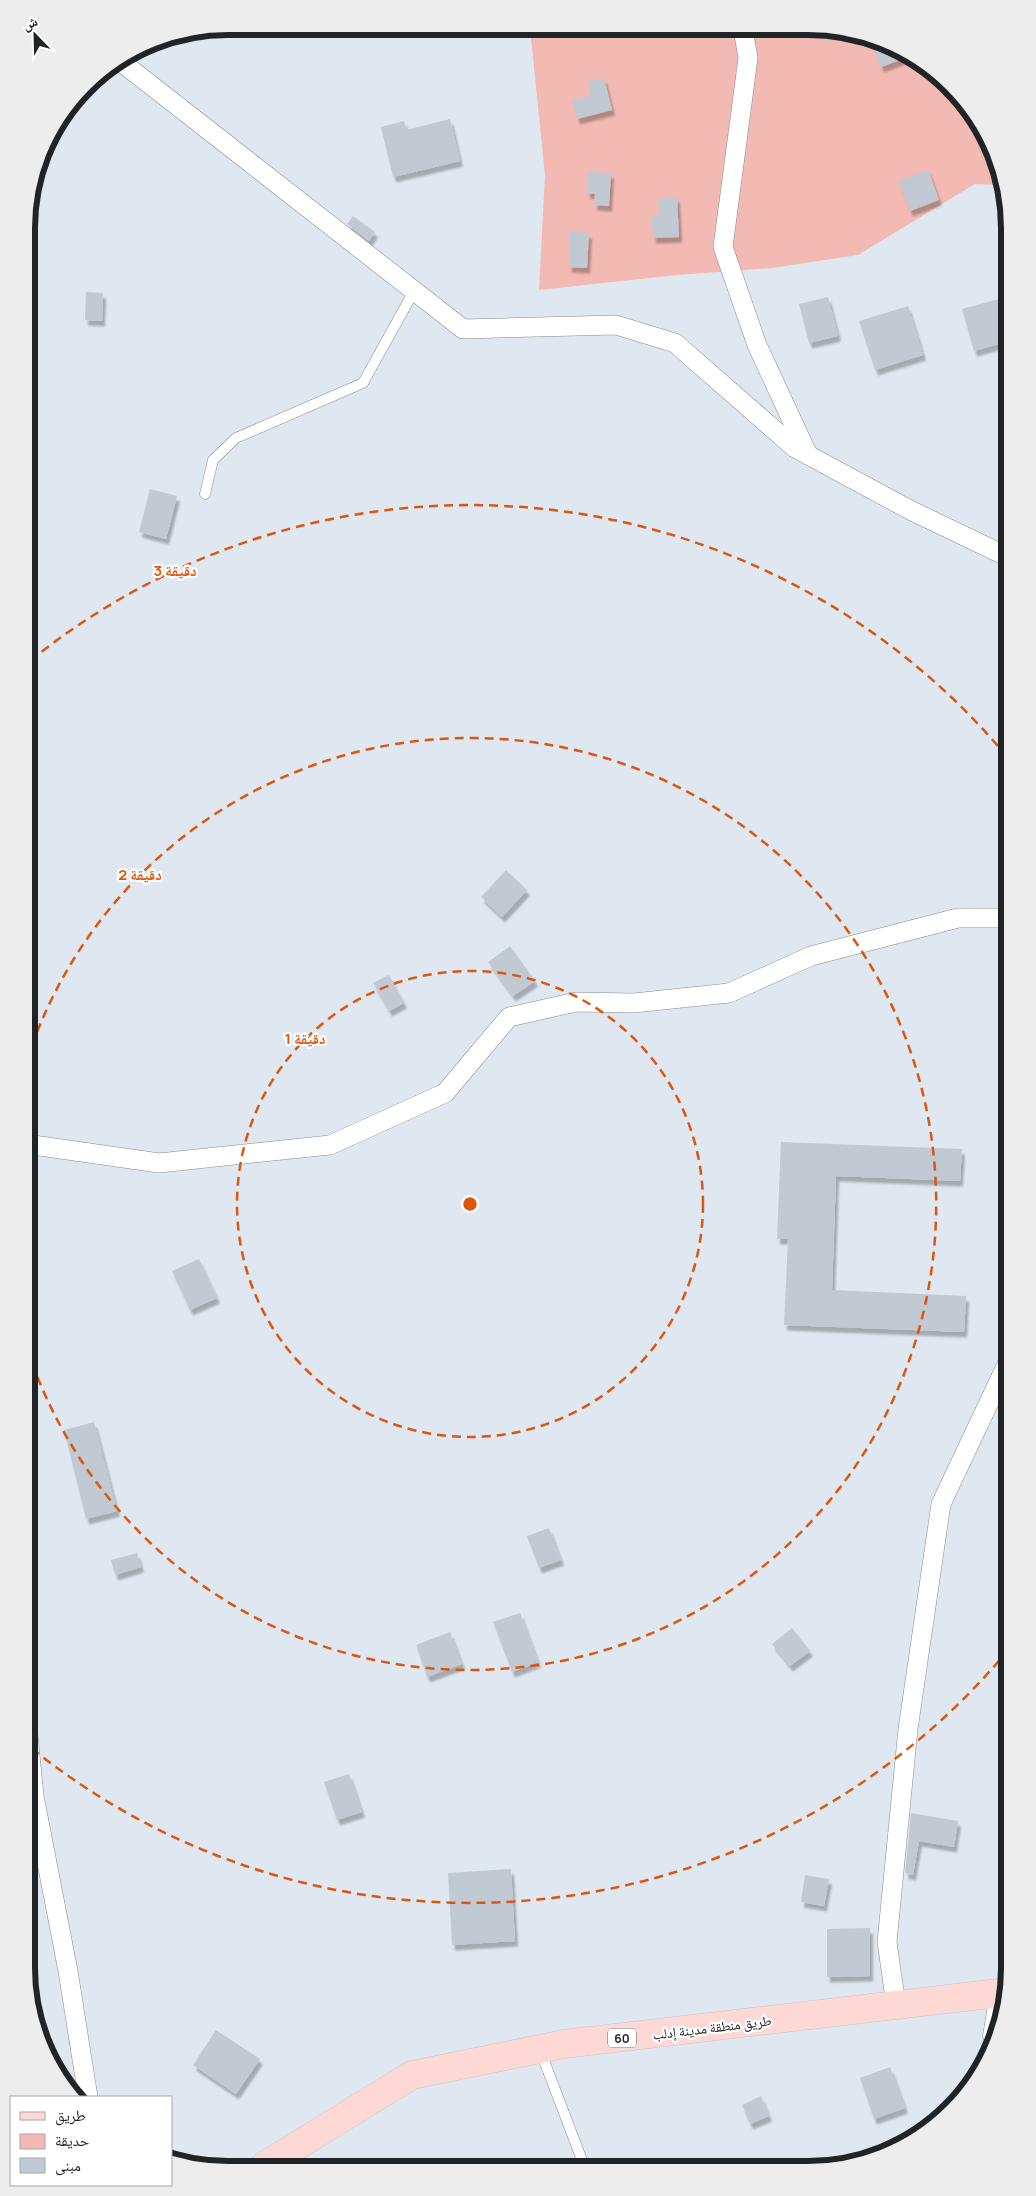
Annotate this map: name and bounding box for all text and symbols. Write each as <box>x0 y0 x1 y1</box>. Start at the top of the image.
north arrow <box>10 10 60 60</box>
text: ش <box>19 11 40 34</box>
text: 3 دقيقة <box>153 560 197 581</box>
text: 2 دقيقة <box>118 864 162 885</box>
text: 1 دقيقة <box>284 1028 326 1049</box>
centre of rings <box>461 1195 479 1213</box>
street label: طريق منطقة مدينة إدلب <box>651 2010 773 2045</box>
road number: 60 <box>608 2029 636 2048</box>
legend <box>10 2096 172 2186</box>
text: طريق <box>55 2105 86 2126</box>
text: حديقة <box>55 2130 90 2151</box>
text: مبنى <box>55 2155 81 2176</box>

